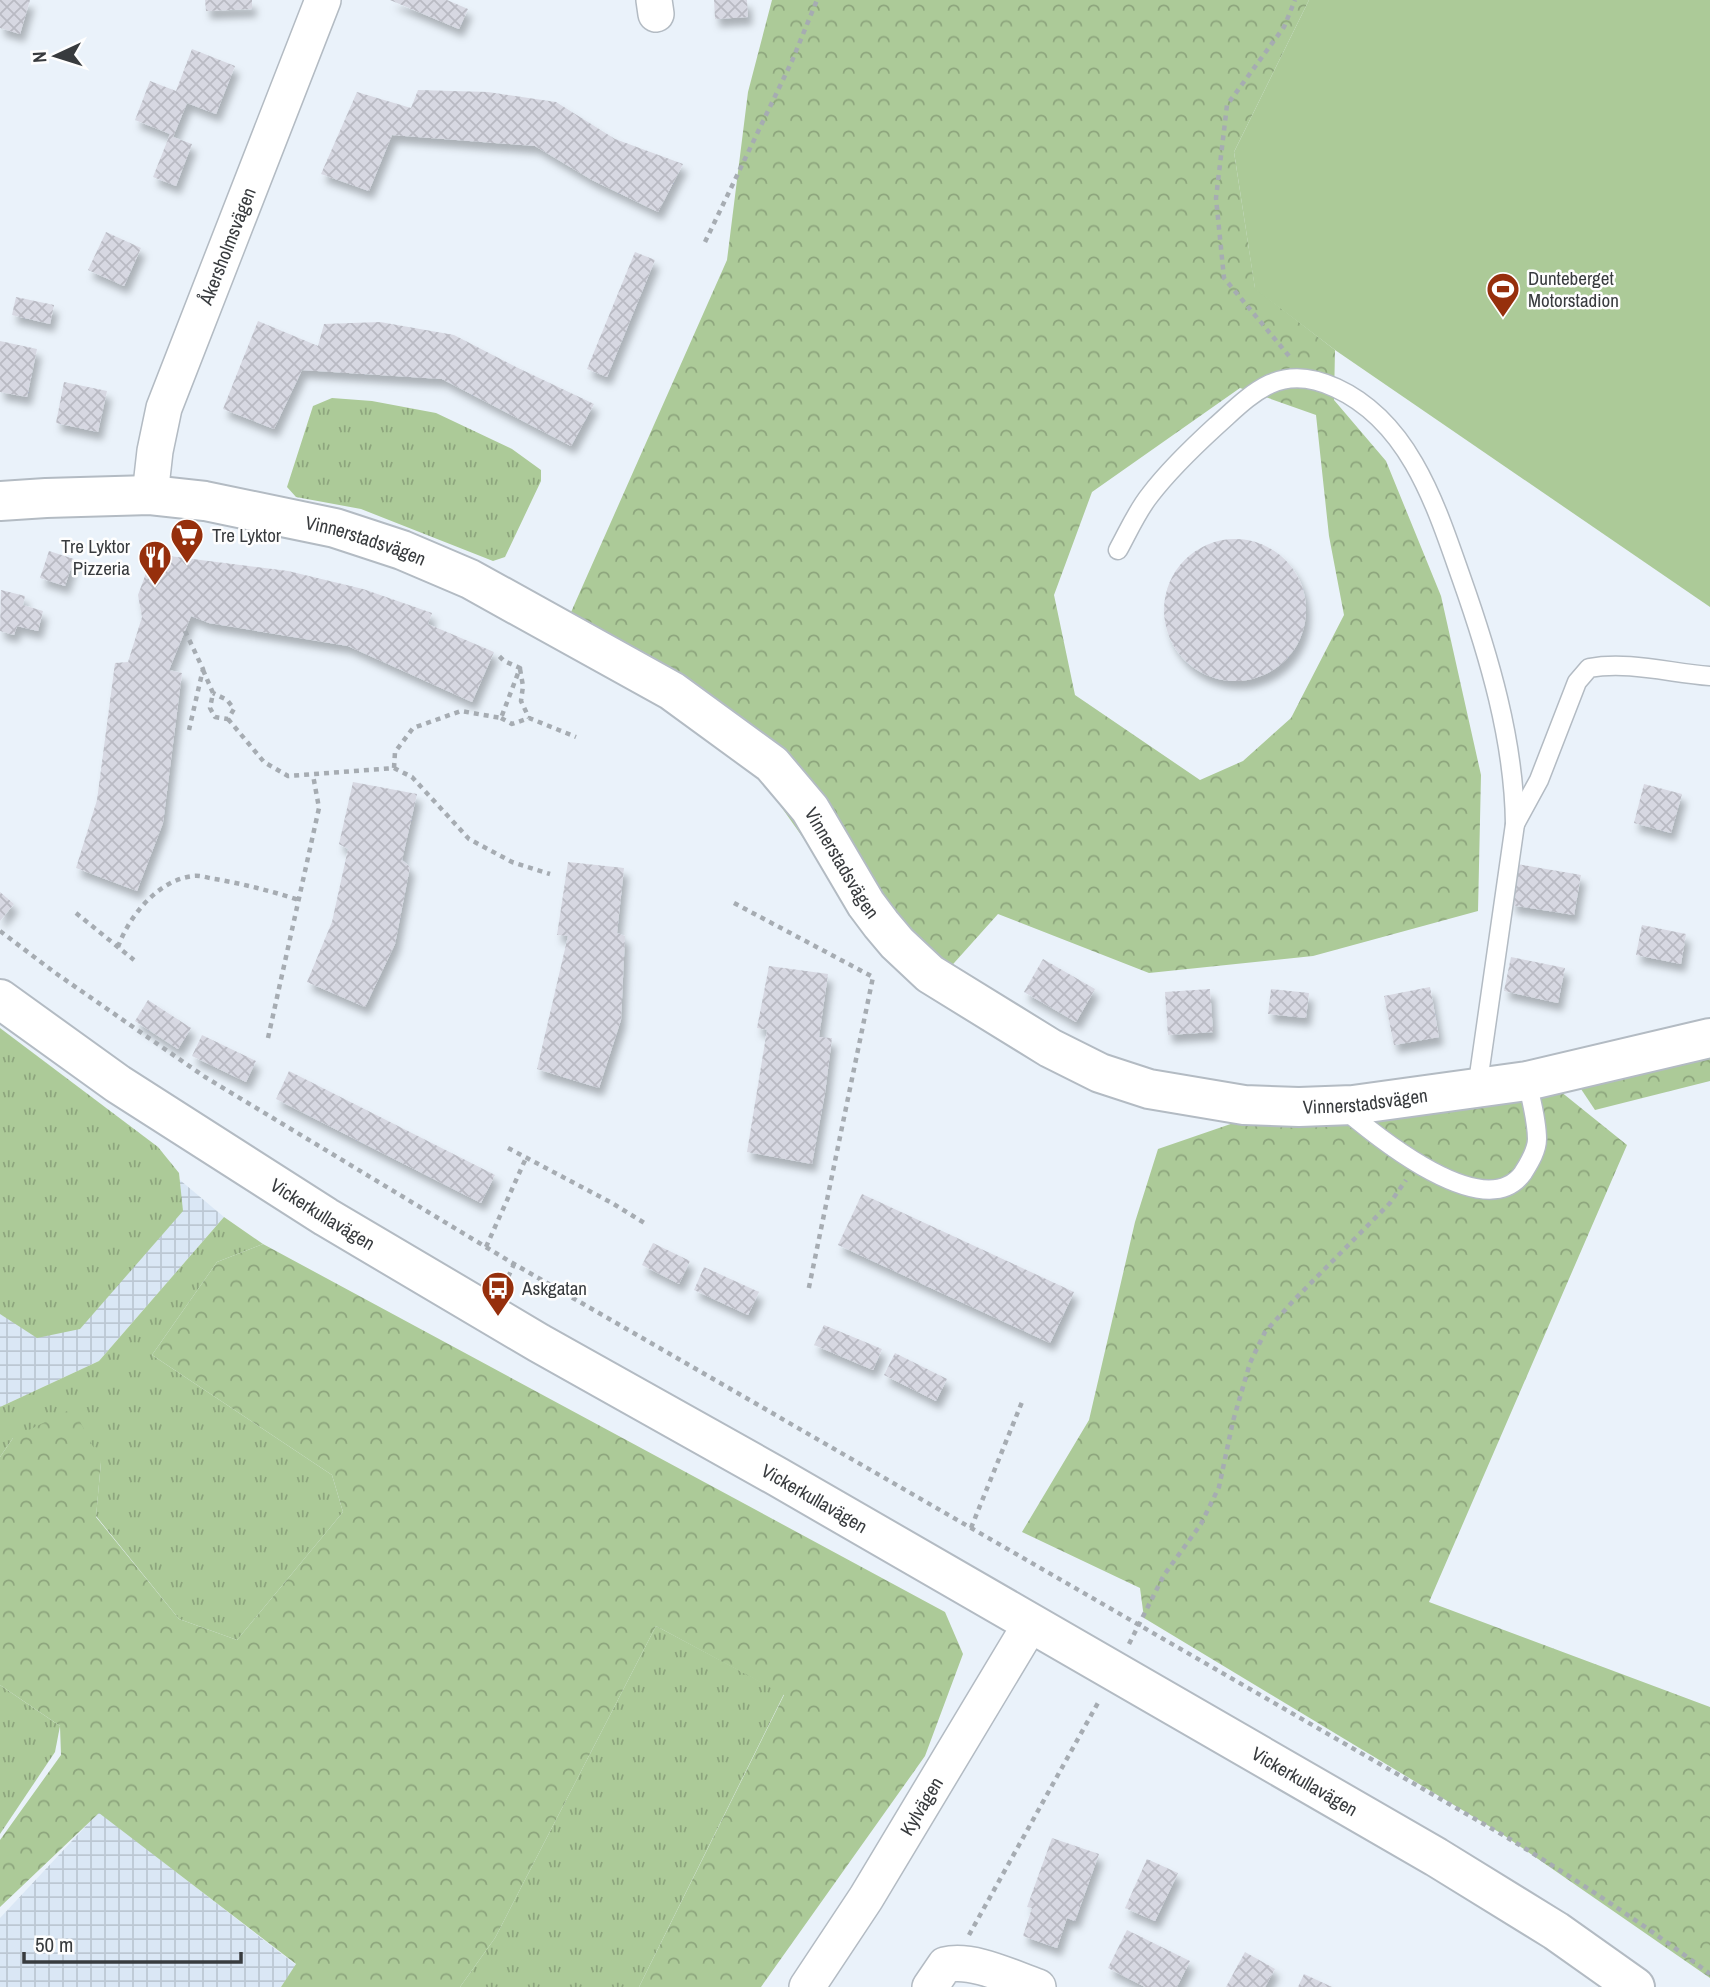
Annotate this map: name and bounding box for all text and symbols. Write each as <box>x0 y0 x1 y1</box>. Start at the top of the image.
north arrow <box>21 21 91 91</box>
text: N <box>26 51 52 64</box>
street label: Åkersholmsvägen <box>192 184 262 309</box>
place label: Dunteberget Motorstadion <box>1528 265 1619 313</box>
sports icon: Dunteberget Motorstadion <box>1484 270 1522 319</box>
street label: Vinnerstadsvägen <box>303 509 430 572</box>
supermarket icon: Tre Lyktor <box>168 516 206 565</box>
place label: Tre Lyktor <box>212 522 282 548</box>
place label: Tre Lyktor Pizzeria <box>61 533 131 581</box>
restaurant icon: Tre Lyktor Pizzeria <box>136 538 174 587</box>
street label: Vinnerstadsvägen <box>799 802 885 924</box>
street label: Vinnerstadsvägen <box>1302 1082 1429 1120</box>
street label: Vickerkullavägen <box>265 1172 380 1256</box>
bus stop icon: Askgatan <box>479 1269 517 1318</box>
place label: Askgatan <box>521 1275 587 1301</box>
street label: Vickerkullavägen <box>757 1457 872 1539</box>
street label: Vickerkullavägen <box>1247 1740 1362 1822</box>
street label: Kylvägen <box>894 1772 949 1840</box>
scale bar <box>24 1920 242 1964</box>
text: 50 m <box>35 1930 73 1959</box>

